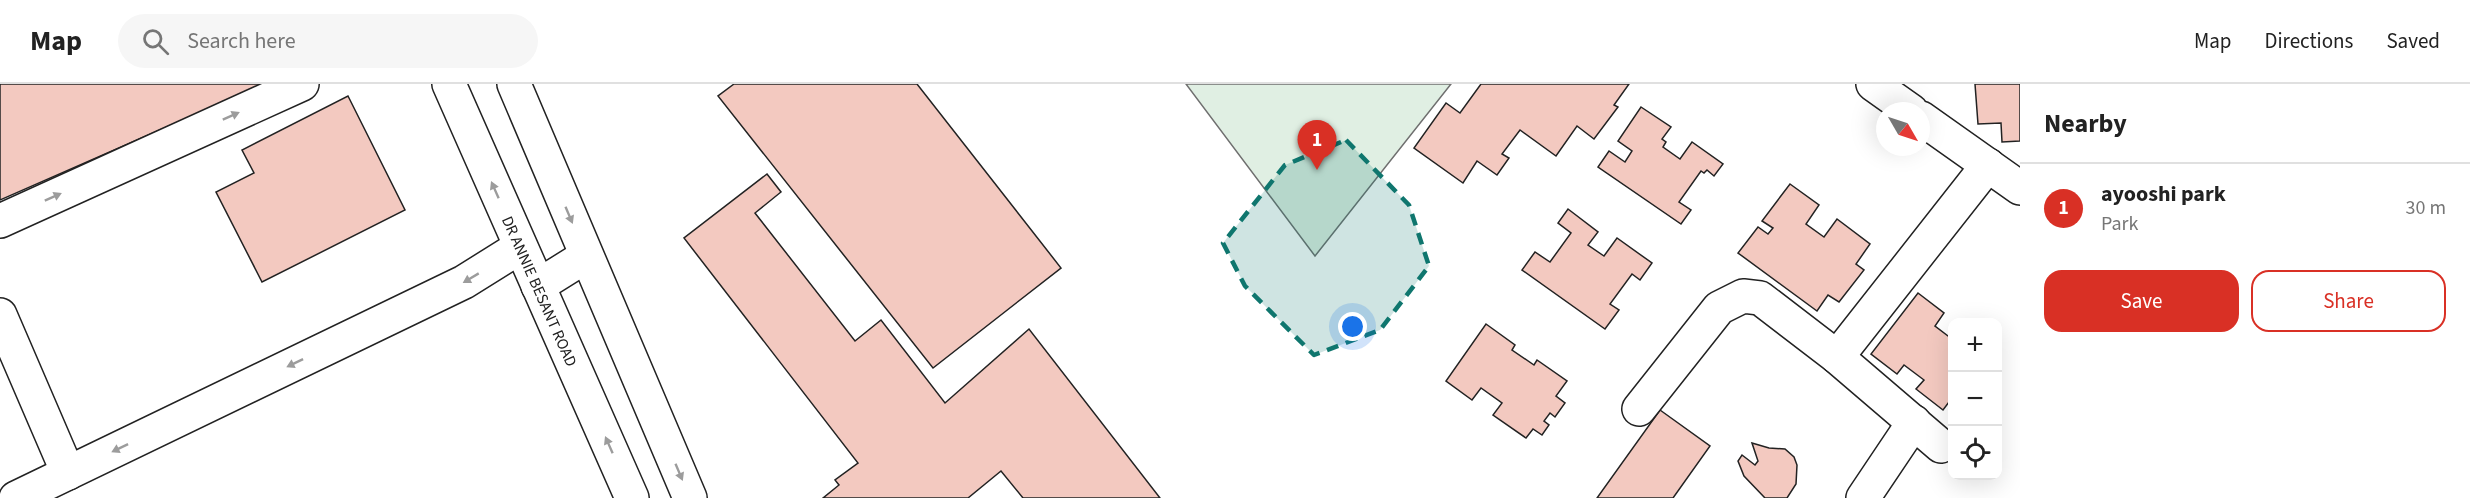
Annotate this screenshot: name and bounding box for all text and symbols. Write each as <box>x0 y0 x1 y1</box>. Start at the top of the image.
search box <box>118 14 538 68</box>
text: Map <box>30 21 82 61</box>
icon: search <box>139 25 172 58</box>
text: Search here <box>187 25 296 57</box>
text: Map <box>2194 26 2232 56</box>
text: Directions <box>2265 26 2353 56</box>
text: Saved <box>2386 26 2440 56</box>
north arrow <box>1876 102 1930 156</box>
text: Nearby <box>2044 105 2127 142</box>
one-way arrow <box>222 111 240 121</box>
pin: 1 <box>1298 120 1336 170</box>
text: ayooshi park <box>2101 178 2226 210</box>
one-way arrow <box>490 180 500 198</box>
one-way arrow <box>45 192 62 201</box>
text: 1 <box>2058 194 2069 222</box>
text: 30 m <box>2406 194 2446 222</box>
one-way arrow <box>564 207 574 225</box>
text: Park <box>2101 210 2138 238</box>
street label: DR ANNIE BESANT ROAD <box>496 213 582 370</box>
button: Save <box>2044 270 2239 332</box>
button: Share <box>2251 270 2446 332</box>
one-way arrow <box>463 272 479 283</box>
your location <box>1338 312 1367 341</box>
map controls <box>1948 318 2002 480</box>
button: + <box>1948 318 2002 372</box>
one-way arrow <box>287 359 304 368</box>
button: − <box>1948 372 2002 426</box>
button: locate <box>1948 426 2002 480</box>
one-way arrow <box>604 436 613 453</box>
one-way arrow <box>111 443 128 453</box>
one-way arrow <box>674 463 684 481</box>

